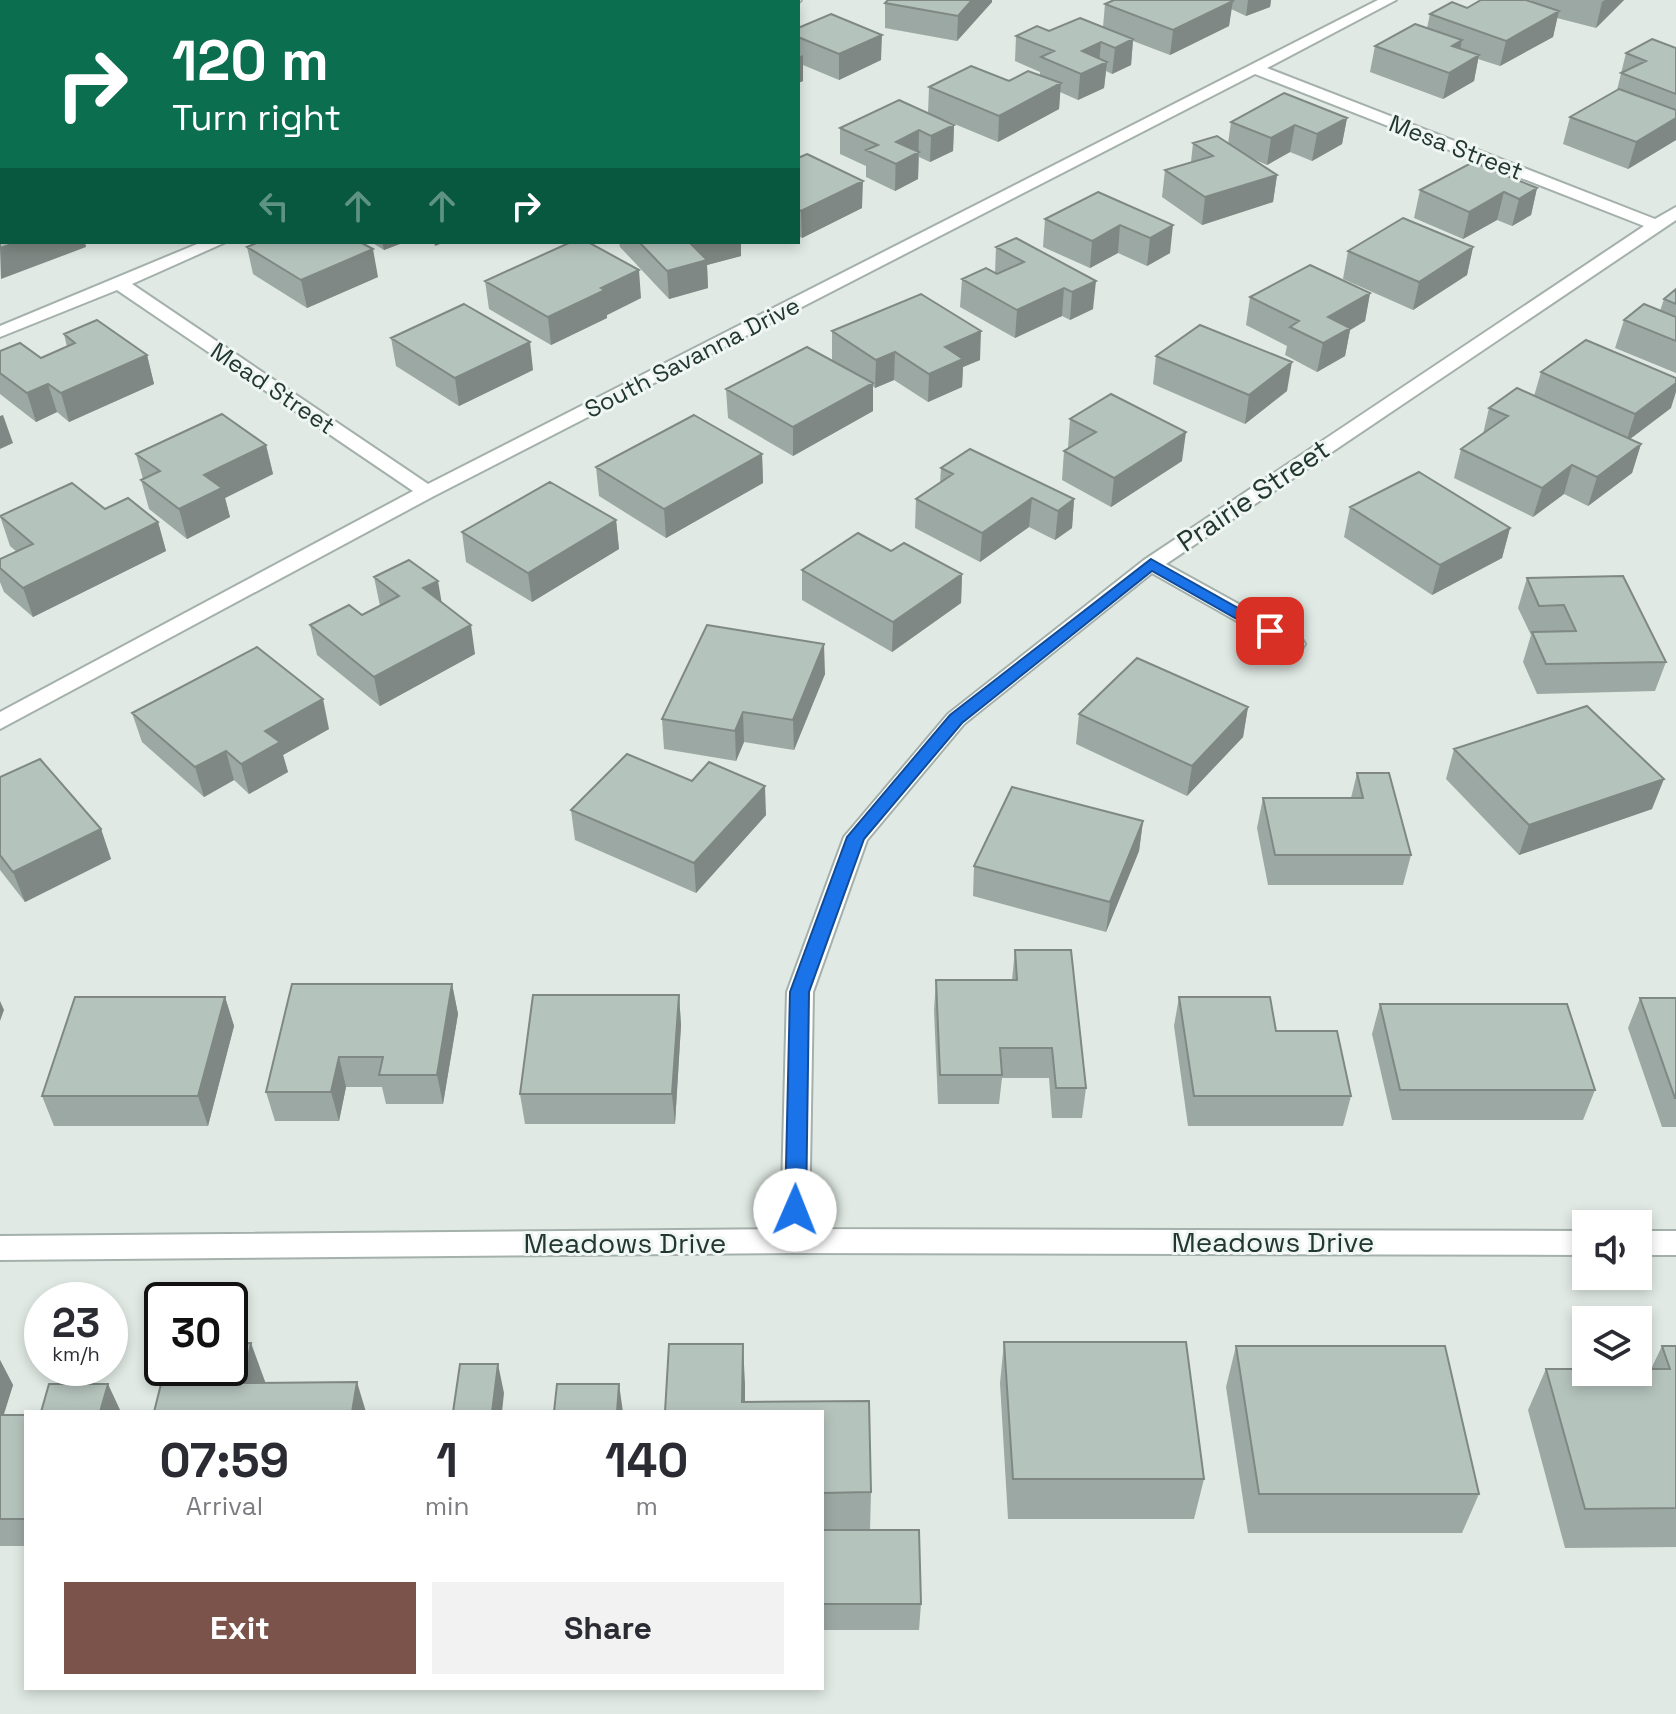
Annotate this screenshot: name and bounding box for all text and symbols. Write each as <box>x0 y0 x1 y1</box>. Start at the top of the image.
text: 120 m <box>172 25 329 96</box>
icon: right <box>40 32 144 136</box>
text: Turn right <box>172 95 341 141</box>
street label: Mesa Street <box>1385 107 1527 187</box>
icon: left <box>252 184 296 228</box>
icon: ahead <box>336 184 380 228</box>
icon: ahead <box>420 184 464 228</box>
icon: right <box>504 184 548 228</box>
street label: South Savanna Drive <box>579 289 805 425</box>
street label: Mead Street <box>205 335 341 441</box>
street label: Prairie Street <box>1170 431 1336 559</box>
pin <box>1236 597 1304 665</box>
icon: arrive <box>1248 609 1292 653</box>
position arrow <box>753 1168 837 1252</box>
map controls <box>1572 1210 1652 1386</box>
button: sound <box>1572 1210 1652 1290</box>
street label: Meadows Drive <box>1172 1224 1374 1260</box>
street label: Meadows Drive <box>524 1225 726 1261</box>
speed limit sign: 30 <box>144 1282 248 1386</box>
text: 23 <box>52 1298 100 1349</box>
button: layers <box>1572 1306 1652 1386</box>
text: km/h <box>52 1341 100 1367</box>
text: 07:59 <box>160 1430 289 1491</box>
text: 1 <box>436 1430 458 1491</box>
text: 140 <box>605 1430 688 1491</box>
text: Arrival <box>186 1489 263 1523</box>
text: min <box>425 1489 469 1523</box>
text: m <box>636 1489 658 1523</box>
button: Exit <box>64 1582 416 1674</box>
button: Share <box>432 1582 784 1674</box>

